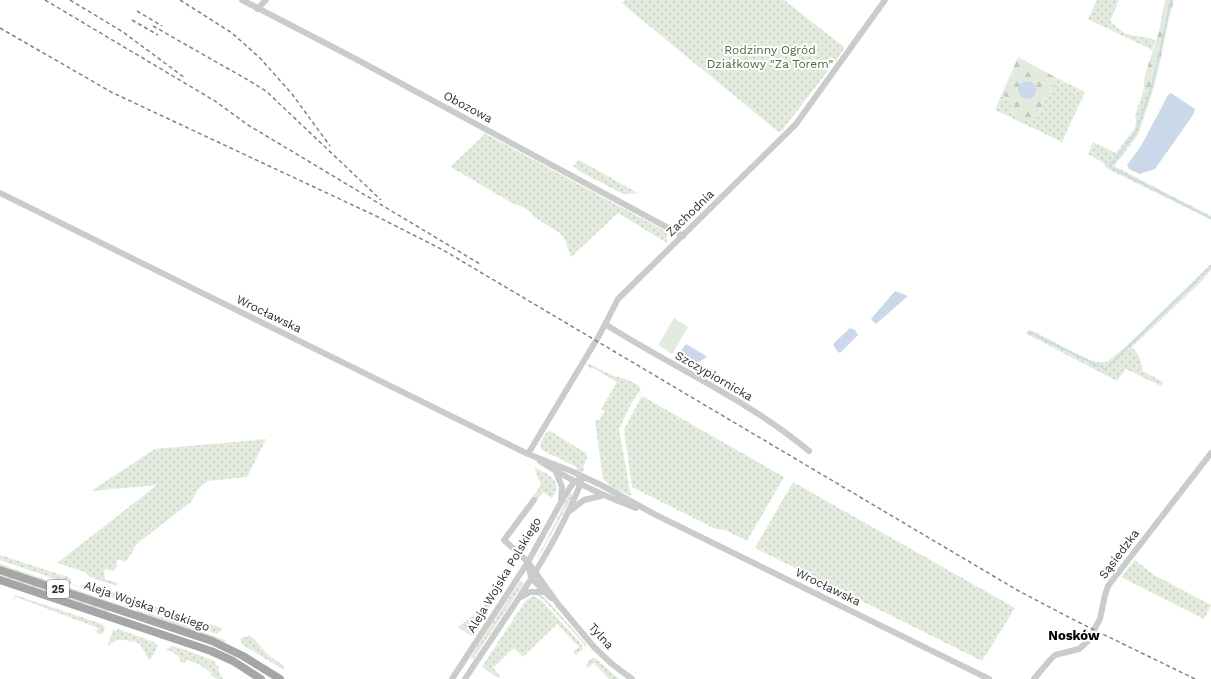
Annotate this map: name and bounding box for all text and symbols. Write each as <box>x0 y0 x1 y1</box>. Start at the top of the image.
park label: Rodzinny Ogród Działkowy "Za Torem" <box>707 43 833 71</box>
street label: Obozowa <box>441 88 495 126</box>
street label: Zachodnia <box>663 187 717 239</box>
street label: Wrocławska <box>234 292 304 336</box>
street label: Szczypiornicka <box>673 348 755 404</box>
street label: Aleja Wojska Polskiego <box>464 515 544 635</box>
street label: Sąsiedzka <box>1096 526 1142 581</box>
street label: Wrocławska <box>793 565 863 609</box>
street label: Aleja Wojska Polskiego <box>82 578 212 634</box>
road number: 25 <box>47 580 69 598</box>
street label: Tylna <box>586 620 616 652</box>
district label: Nosków <box>1048 628 1100 643</box>

